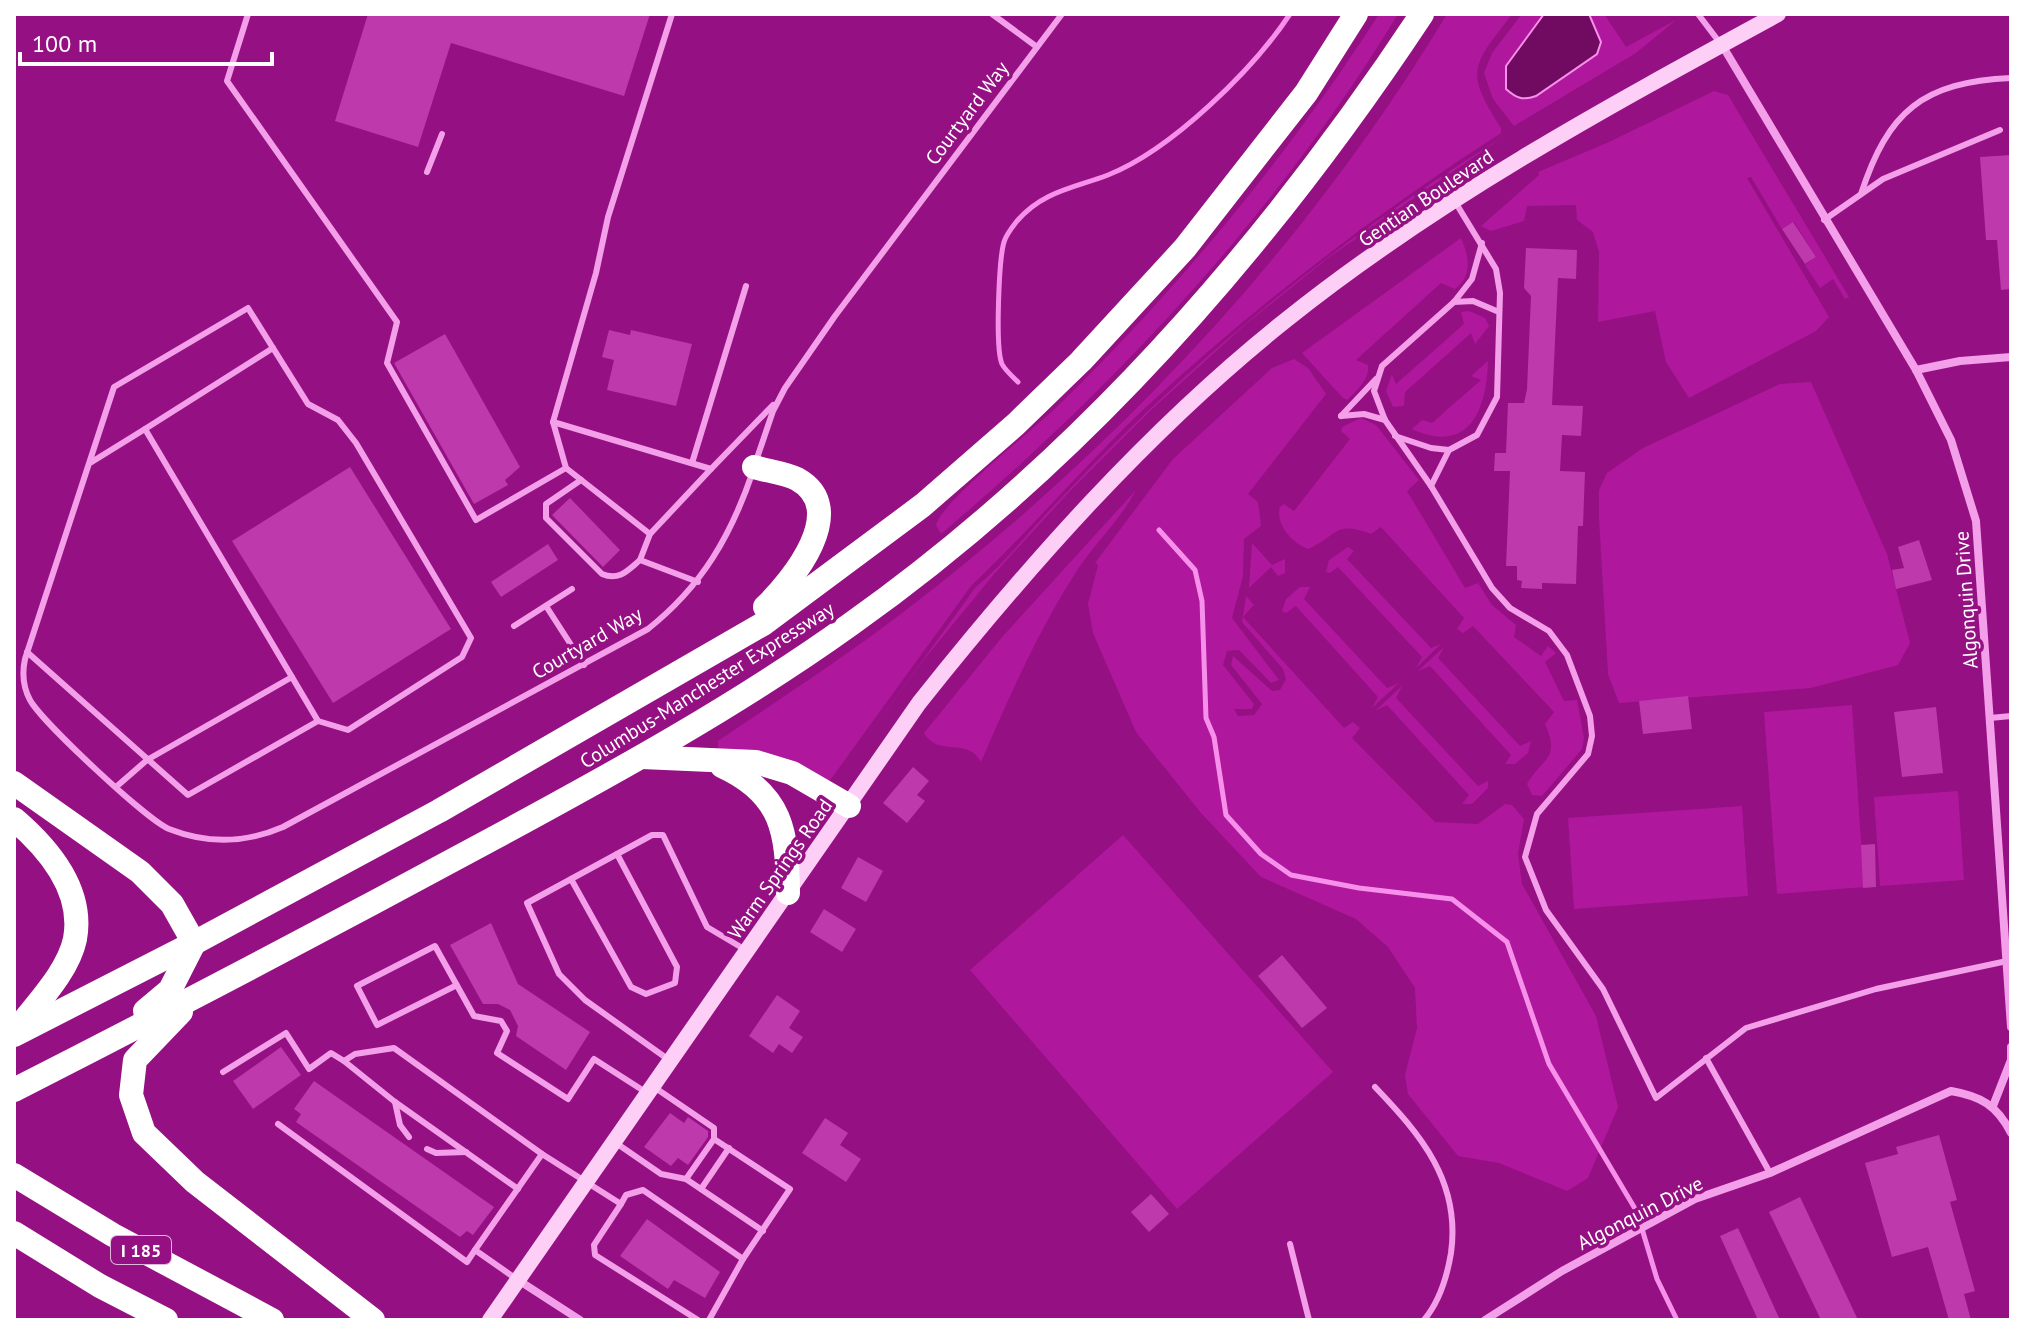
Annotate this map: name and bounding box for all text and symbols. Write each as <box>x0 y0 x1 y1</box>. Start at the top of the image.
scale bar <box>20 16 272 66</box>
text: 100 m <box>32 28 97 59</box>
street label: Courtyard Way <box>920 55 1015 170</box>
street label: Gentian Boulevard <box>1353 143 1499 253</box>
street label: Algonquin Drive <box>1948 530 1984 670</box>
street label: Columbus-Manchester Expressway <box>575 595 840 774</box>
street label: Courtyard Way <box>527 601 647 685</box>
street label: Warm Springs Road <box>722 794 838 944</box>
street label: Algonquin Drive <box>1573 1170 1707 1256</box>
road number: I 185 <box>111 1236 171 1264</box>

